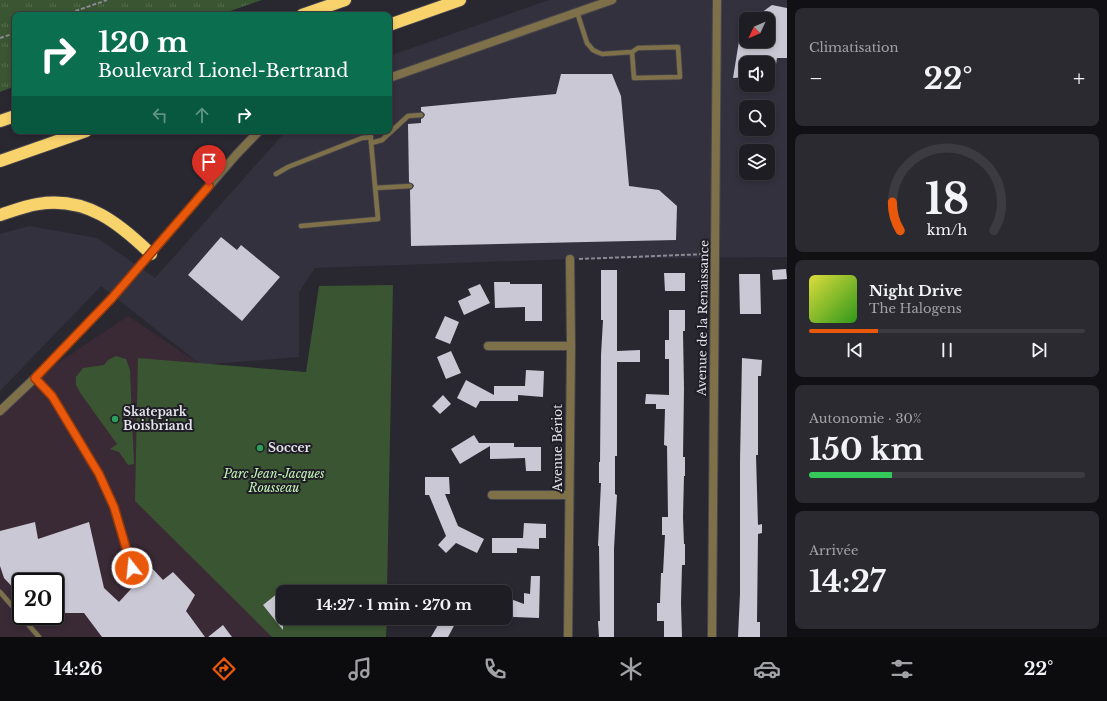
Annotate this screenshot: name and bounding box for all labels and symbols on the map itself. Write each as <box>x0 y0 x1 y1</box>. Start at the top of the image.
north arrow <box>739 12 775 48</box>
pin <box>192 145 226 186</box>
street label: Avenue de la Renaissance <box>694 240 711 397</box>
place label: Skatepark Boisbriand <box>123 404 193 433</box>
street label: Avenue Bériot <box>550 404 565 493</box>
marker: Skatepark Boisbriand <box>110 414 120 424</box>
place label: Soccer <box>268 440 310 455</box>
marker: Soccer <box>255 443 265 453</box>
park label: Parc Jean-Jacques Rousseau <box>222 466 325 495</box>
position arrow <box>111 547 153 589</box>
speed limit sign: 20 <box>12 573 64 625</box>

